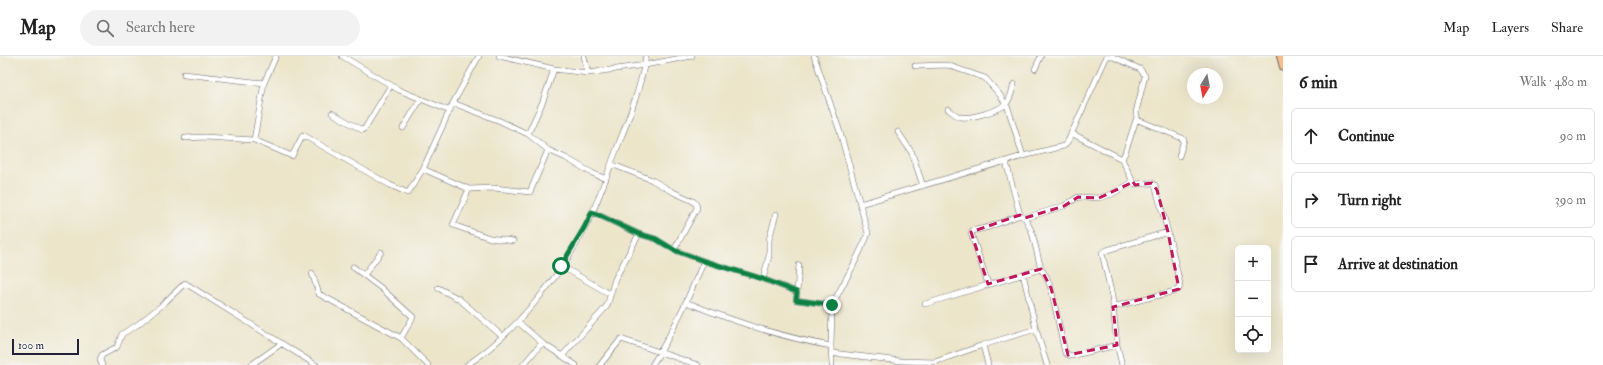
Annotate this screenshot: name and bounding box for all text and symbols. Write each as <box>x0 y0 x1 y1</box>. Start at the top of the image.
search box <box>80 10 360 46</box>
text: Map <box>20 16 56 40</box>
icon: search <box>94 17 116 39</box>
text: Search here <box>126 18 195 37</box>
text: Map <box>1443 19 1469 36</box>
text: Layers <box>1491 19 1529 36</box>
text: Share <box>1551 19 1583 36</box>
north arrow <box>1187 68 1223 104</box>
text: 6 min <box>1299 72 1338 93</box>
text: Walk · 480 m <box>1519 74 1587 90</box>
icon: ahead <box>1300 125 1322 147</box>
text: Continue <box>1338 127 1394 146</box>
text: 90 m <box>1560 128 1586 144</box>
icon: right <box>1300 189 1322 211</box>
text: Turn right <box>1338 191 1401 210</box>
text: 390 m <box>1555 192 1586 208</box>
map controls <box>1235 245 1271 353</box>
button: + <box>1235 245 1271 281</box>
icon: arrive <box>1300 253 1322 275</box>
text: Arrive at destination <box>1338 255 1458 274</box>
route start <box>552 257 570 275</box>
button: − <box>1235 281 1271 317</box>
route end <box>823 296 841 314</box>
button: locate <box>1235 317 1271 353</box>
scale bar <box>12 337 79 356</box>
text: 100 m <box>18 339 44 352</box>

